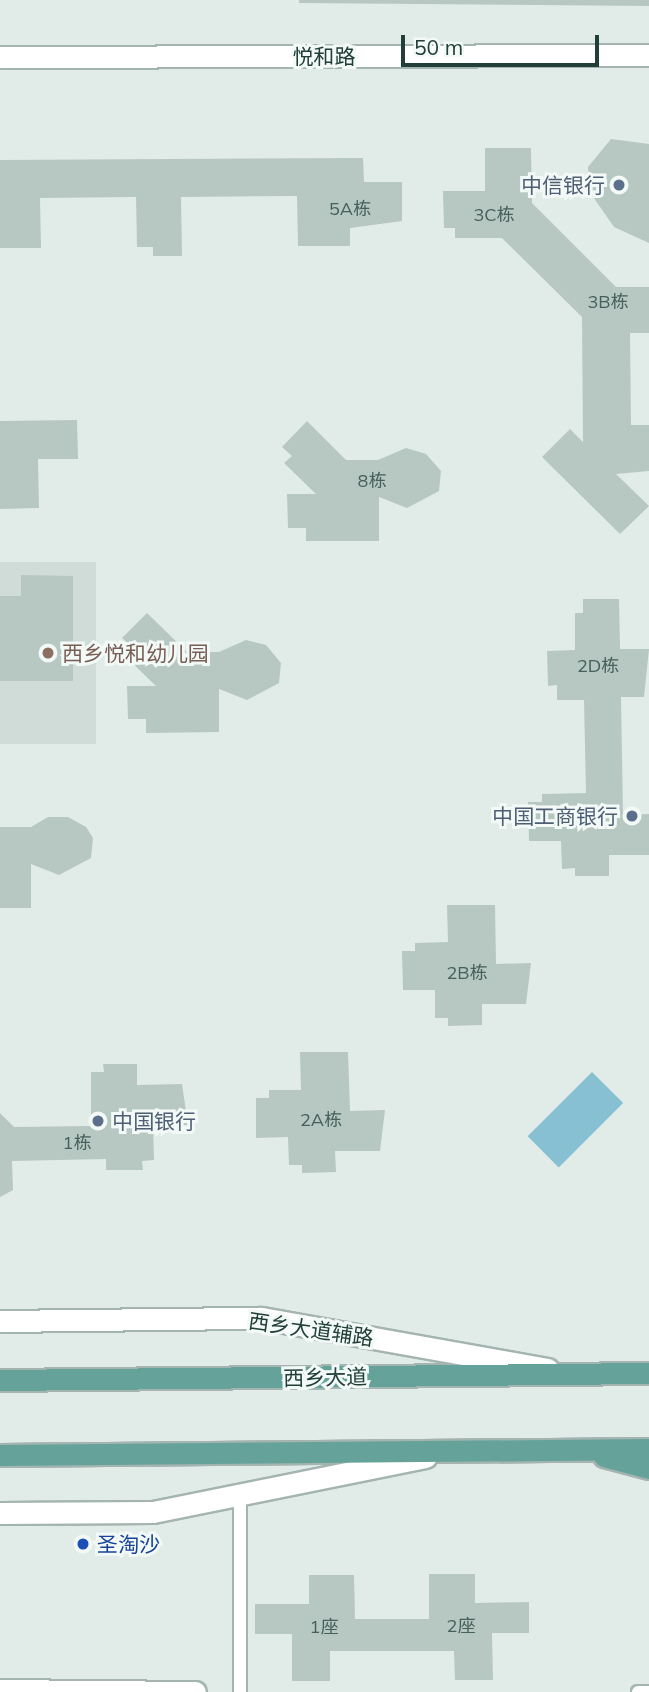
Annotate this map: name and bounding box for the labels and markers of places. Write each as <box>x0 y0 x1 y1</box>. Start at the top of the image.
place label: 中信银行 <box>521 172 605 198</box>
marker: 中信银行 <box>611 177 627 193</box>
place label: 西乡悦和幼儿园 <box>62 640 209 666</box>
marker: 西乡悦和幼儿园 <box>40 645 56 661</box>
place label: 中国工商银行 <box>492 803 618 829</box>
marker: 中国工商银行 <box>624 808 640 824</box>
place label: 中国银行 <box>112 1108 196 1134</box>
marker: 中国银行 <box>90 1113 106 1129</box>
place label: 圣淘沙 <box>97 1531 160 1557</box>
marker: 圣淘沙 <box>75 1536 91 1552</box>

